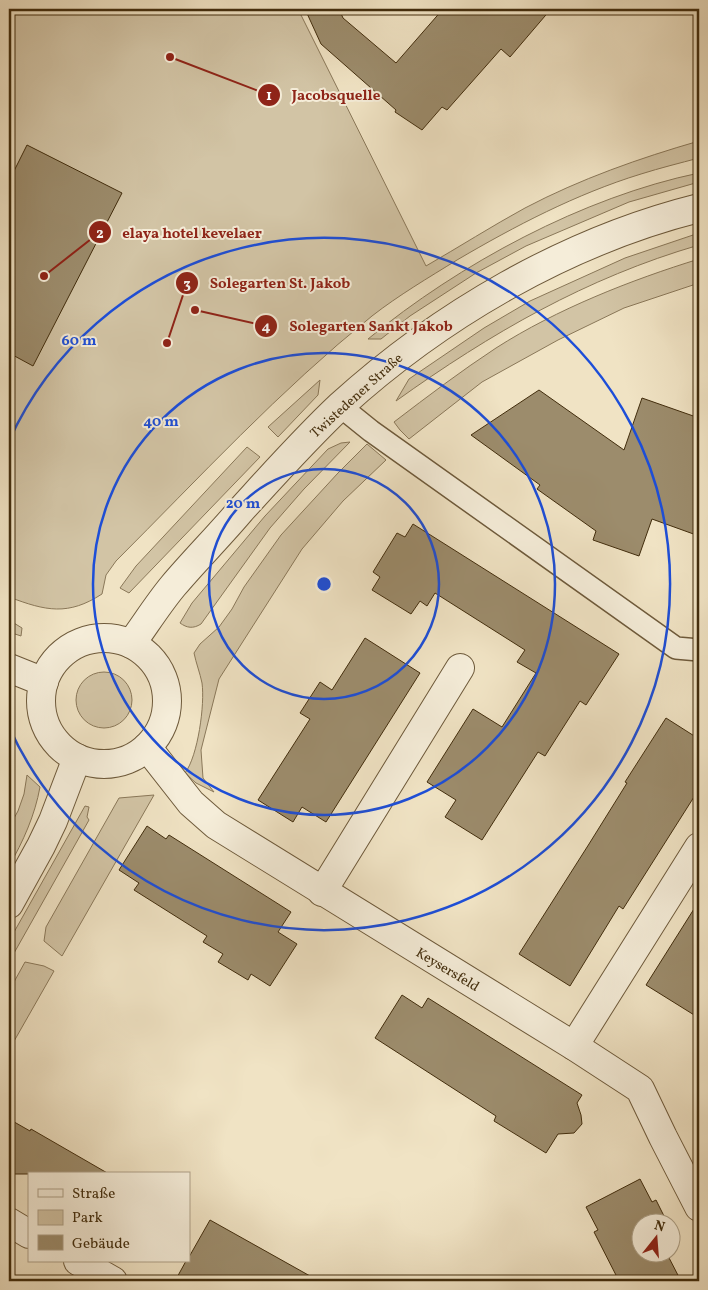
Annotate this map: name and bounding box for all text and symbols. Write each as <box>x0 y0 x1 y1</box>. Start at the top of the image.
callout: Jacobsquelle <box>256 80 390 110</box>
text: 1 <box>266 86 272 107</box>
text: Jacobsquelle <box>291 86 381 107</box>
callout: elaya hotel kevelaer <box>87 217 272 247</box>
text: 2 <box>96 224 104 245</box>
text: elaya hotel kevelaer <box>122 224 262 245</box>
callout: Solegarten St. Jakob <box>174 268 360 298</box>
text: 3 <box>183 274 191 295</box>
text: Solegarten St. Jakob <box>210 274 350 295</box>
callout: Solegarten Sankt Jakob <box>254 311 462 341</box>
text: 4 <box>261 317 271 338</box>
text: Solegarten Sankt Jakob <box>289 317 453 338</box>
text: 60 m <box>62 331 97 352</box>
street label: Twistedener Straße <box>307 349 408 443</box>
text: 40 m <box>143 412 179 433</box>
text: 20 m <box>226 494 261 515</box>
centre of rings <box>315 575 333 593</box>
street label: Keysersfeld <box>412 944 483 997</box>
legend <box>28 1172 190 1262</box>
text: Straße <box>72 1184 115 1205</box>
text: Park <box>72 1208 103 1229</box>
north arrow <box>630 1212 680 1262</box>
text: N <box>652 1216 667 1238</box>
text: Gebäude <box>72 1234 130 1255</box>

